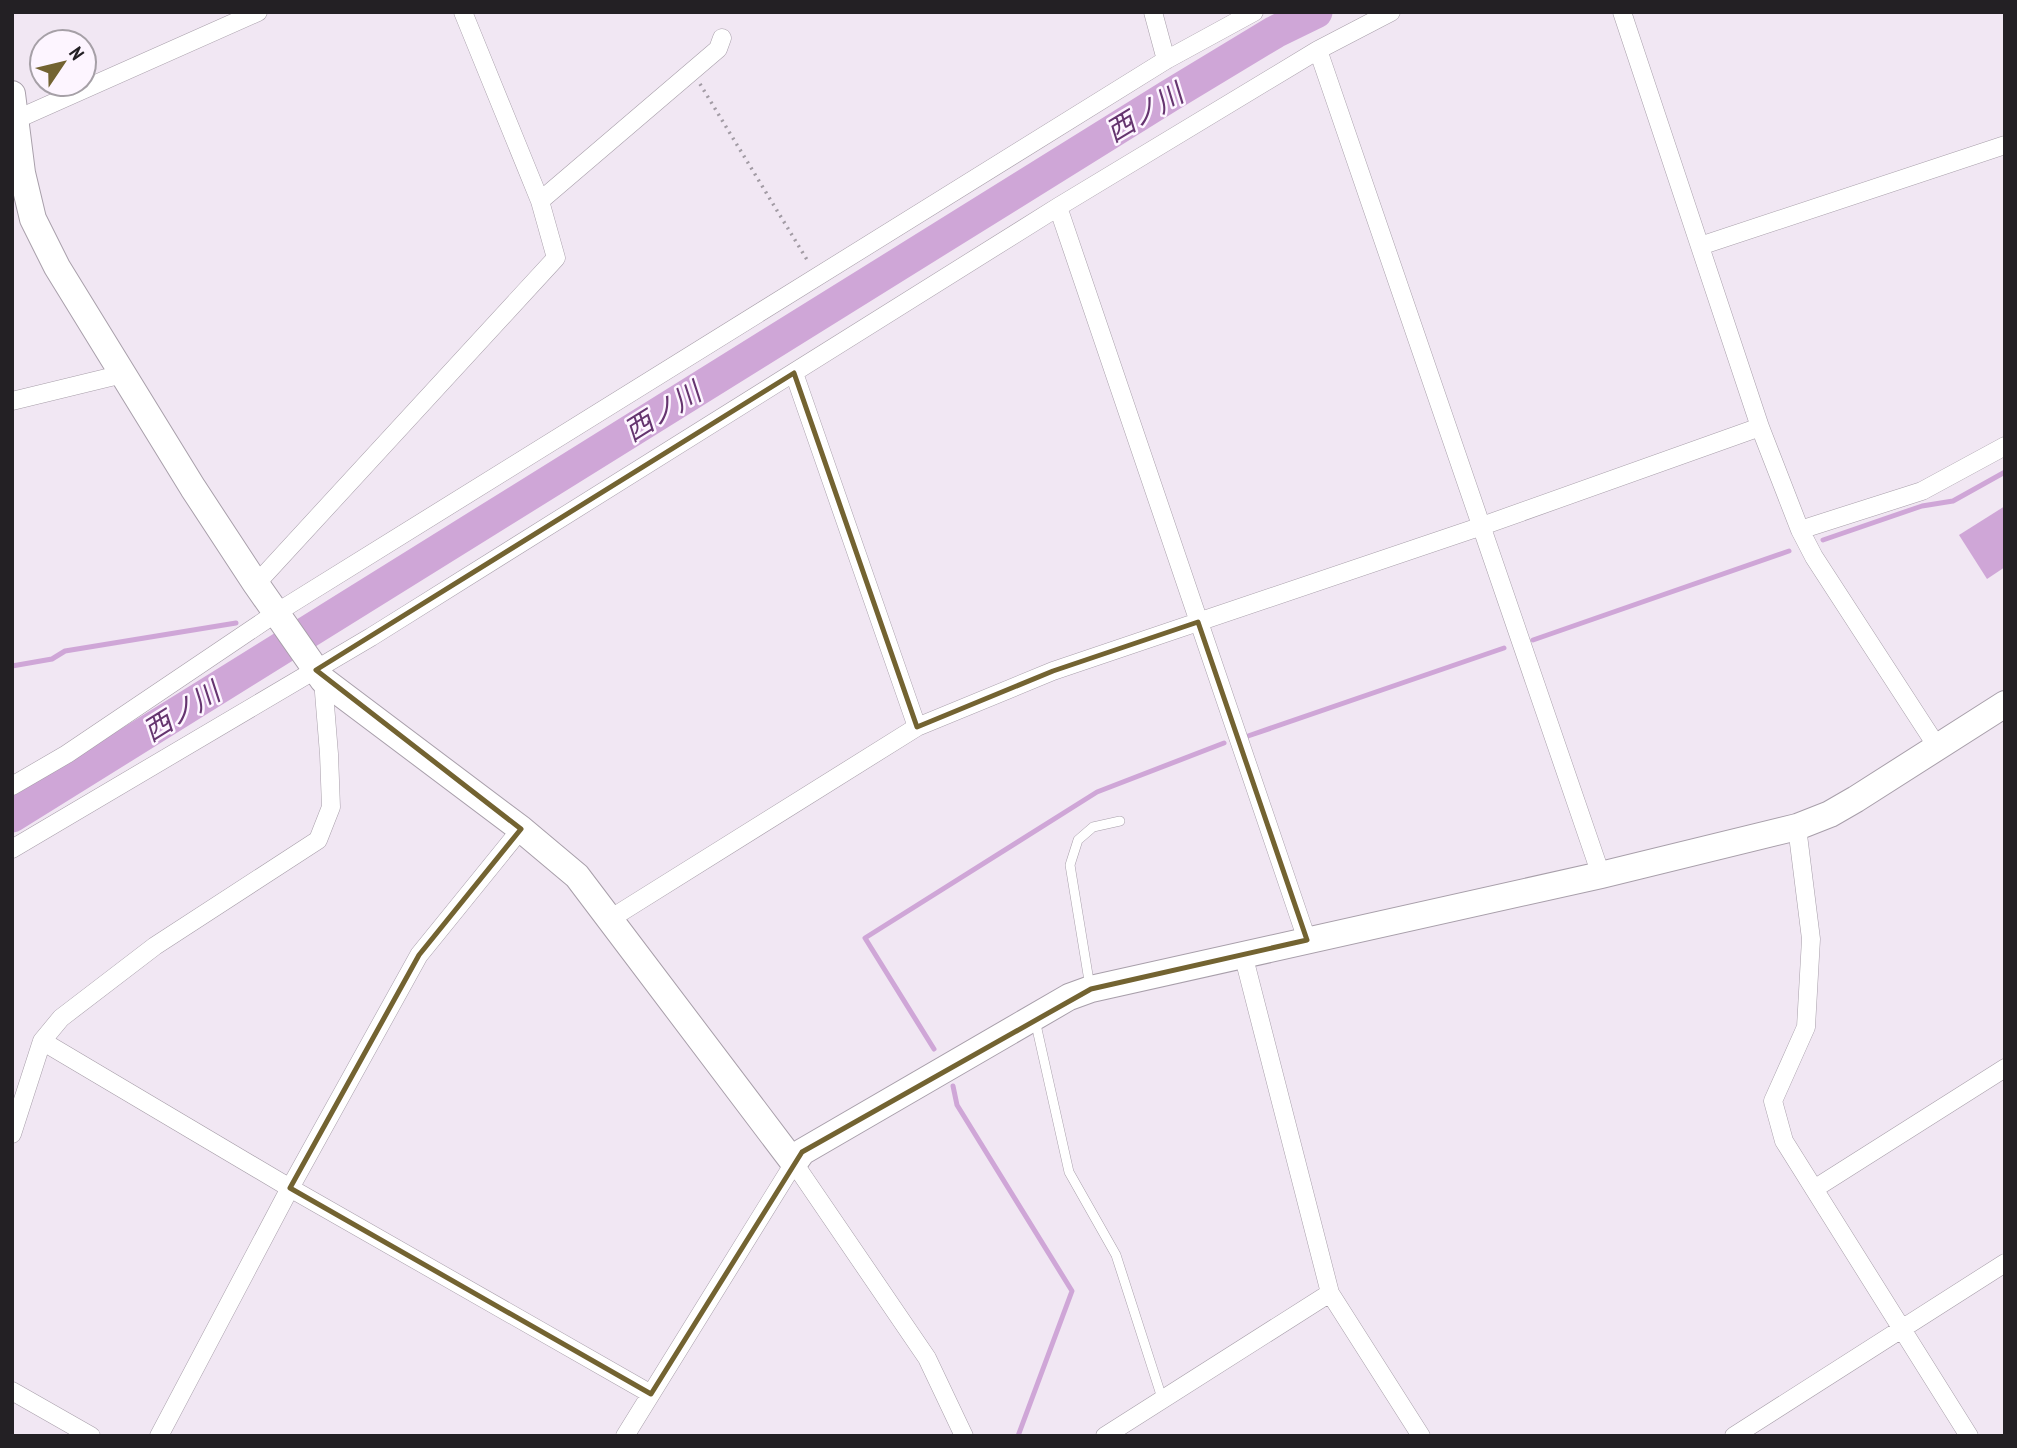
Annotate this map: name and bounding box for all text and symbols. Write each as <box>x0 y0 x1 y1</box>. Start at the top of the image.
north arrow <box>28 28 98 98</box>
text: N <box>64 42 90 64</box>
water label: 西ノ川 <box>1098 73 1192 149</box>
water label: 西ノ川 <box>617 371 710 449</box>
water label: 西ノ川 <box>136 671 229 749</box>

